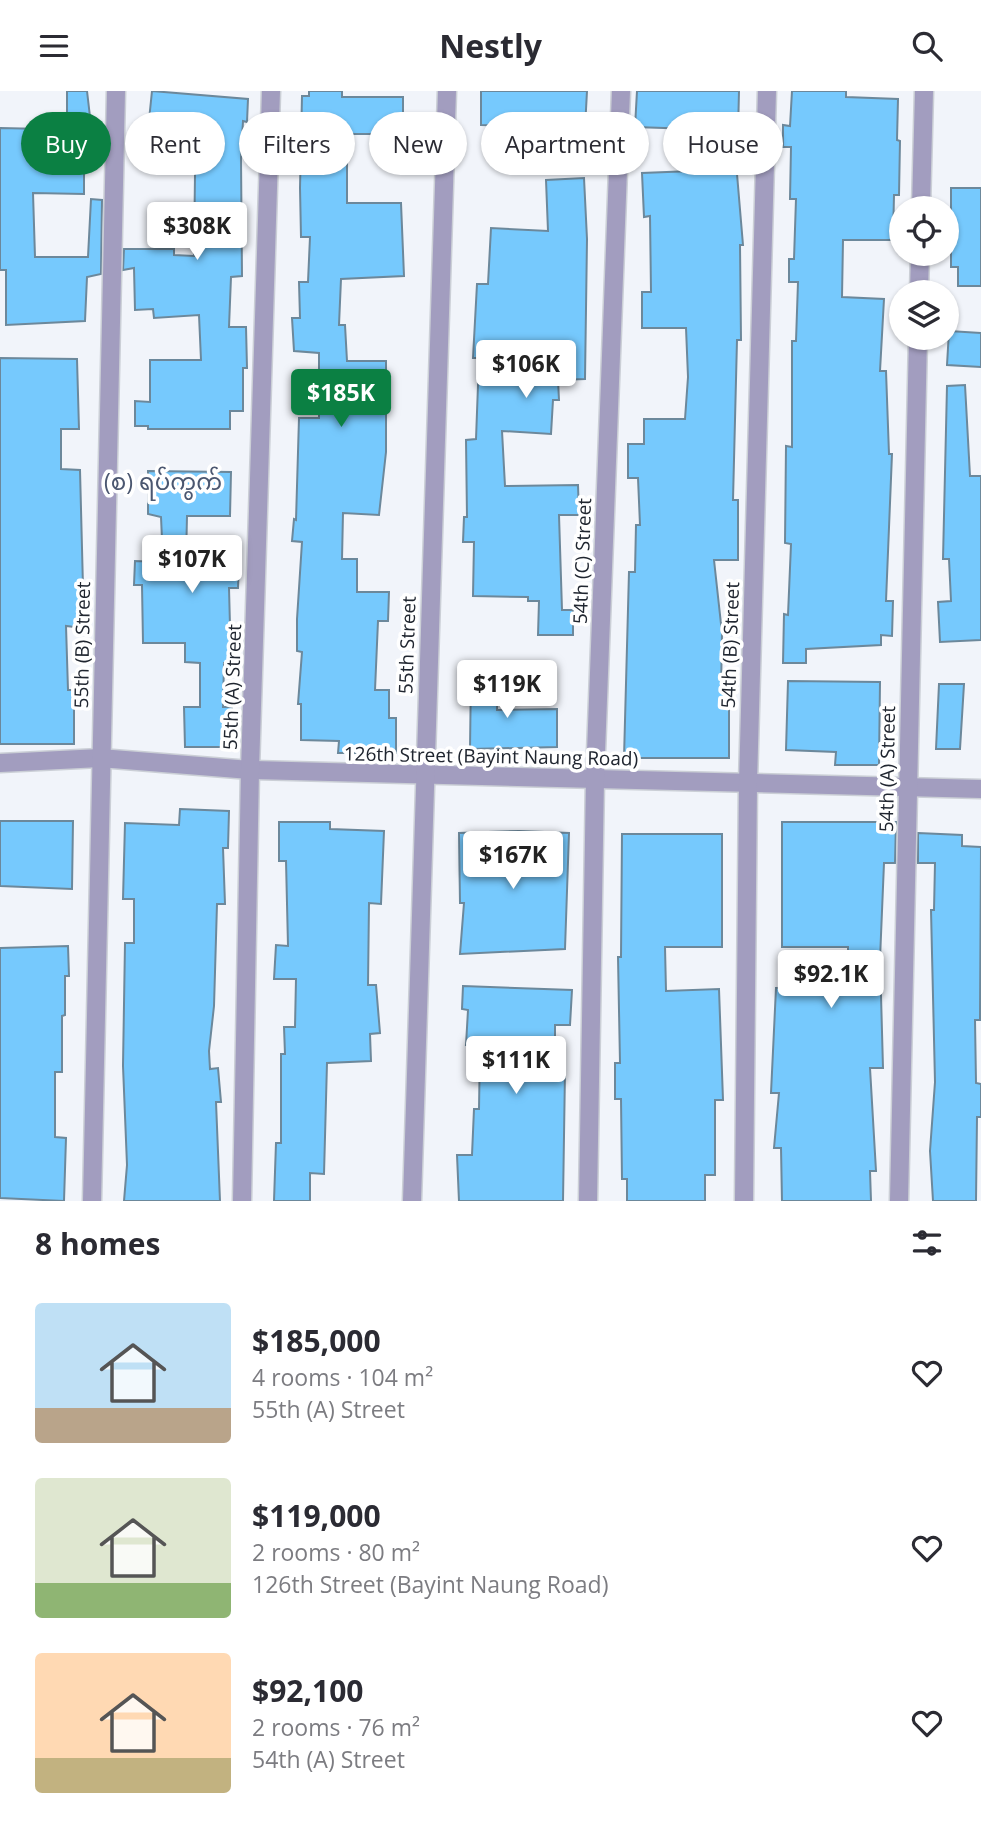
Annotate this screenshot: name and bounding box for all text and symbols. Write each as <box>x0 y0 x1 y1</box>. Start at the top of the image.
text: Nestly <box>439 24 542 67</box>
icon: menu <box>35 27 73 65</box>
icon: search <box>908 27 946 65</box>
chip: Buy <box>21 112 111 175</box>
chip: Rent <box>125 112 225 175</box>
chip: Filters <box>239 112 355 175</box>
chip: New <box>369 112 467 175</box>
chip: Apartment <box>481 112 649 175</box>
chip: House <box>663 112 783 175</box>
map controls <box>889 196 959 350</box>
button: locate <box>889 196 959 266</box>
pin: $308K <box>148 202 246 262</box>
text: $308K <box>163 209 231 241</box>
button: layers <box>889 280 959 350</box>
pin: $106K <box>477 341 575 400</box>
text: $106K <box>492 347 560 379</box>
pin: $185K <box>292 369 390 429</box>
text: $185K <box>307 376 375 408</box>
district label: (စ) ရပ်ကွက် <box>104 465 222 501</box>
street label: 54th (C) Street <box>567 497 597 625</box>
pin: $107K <box>143 535 241 595</box>
text: $107K <box>158 542 226 574</box>
street label: 55th (B) Street <box>68 581 96 709</box>
street label: 54th (B) Street <box>715 581 745 709</box>
street label: 55th Street <box>392 595 422 695</box>
street label: 55th (A) Street <box>217 623 247 751</box>
pin: $119K <box>458 661 556 720</box>
text: $119K <box>473 667 541 699</box>
street label: 54th (A) Street <box>873 705 901 832</box>
street label: 126th Street (Bayint Naung Road) <box>344 740 638 772</box>
pin: $167K <box>464 831 562 891</box>
text: $167K <box>479 838 547 870</box>
pin: $92.1K <box>774 951 888 1010</box>
text: $92.1K <box>794 957 868 989</box>
pin: $111K <box>467 1037 565 1096</box>
text: $111K <box>482 1043 550 1075</box>
text: 8 homes <box>35 1223 160 1264</box>
icon: filters <box>908 1224 946 1262</box>
text: $185,000 <box>252 1320 381 1361</box>
icon: home <box>91 1331 175 1415</box>
icon: heart <box>908 1354 946 1392</box>
text: 4 rooms · 104 m² <box>252 1361 433 1393</box>
text: 55th (A) Street <box>252 1393 405 1425</box>
text: $119,000 <box>252 1495 381 1536</box>
icon: home <box>91 1506 175 1590</box>
icon: heart <box>908 1529 946 1567</box>
text: 2 rooms · 80 m² <box>252 1536 420 1568</box>
text: 126th Street (Bayint Naung Road) <box>252 1568 608 1600</box>
text: $92,100 <box>252 1670 363 1711</box>
icon: home <box>91 1681 175 1765</box>
icon: heart <box>908 1704 946 1742</box>
text: 2 rooms · 76 m² <box>252 1711 420 1743</box>
text: 54th (A) Street <box>252 1743 405 1775</box>

